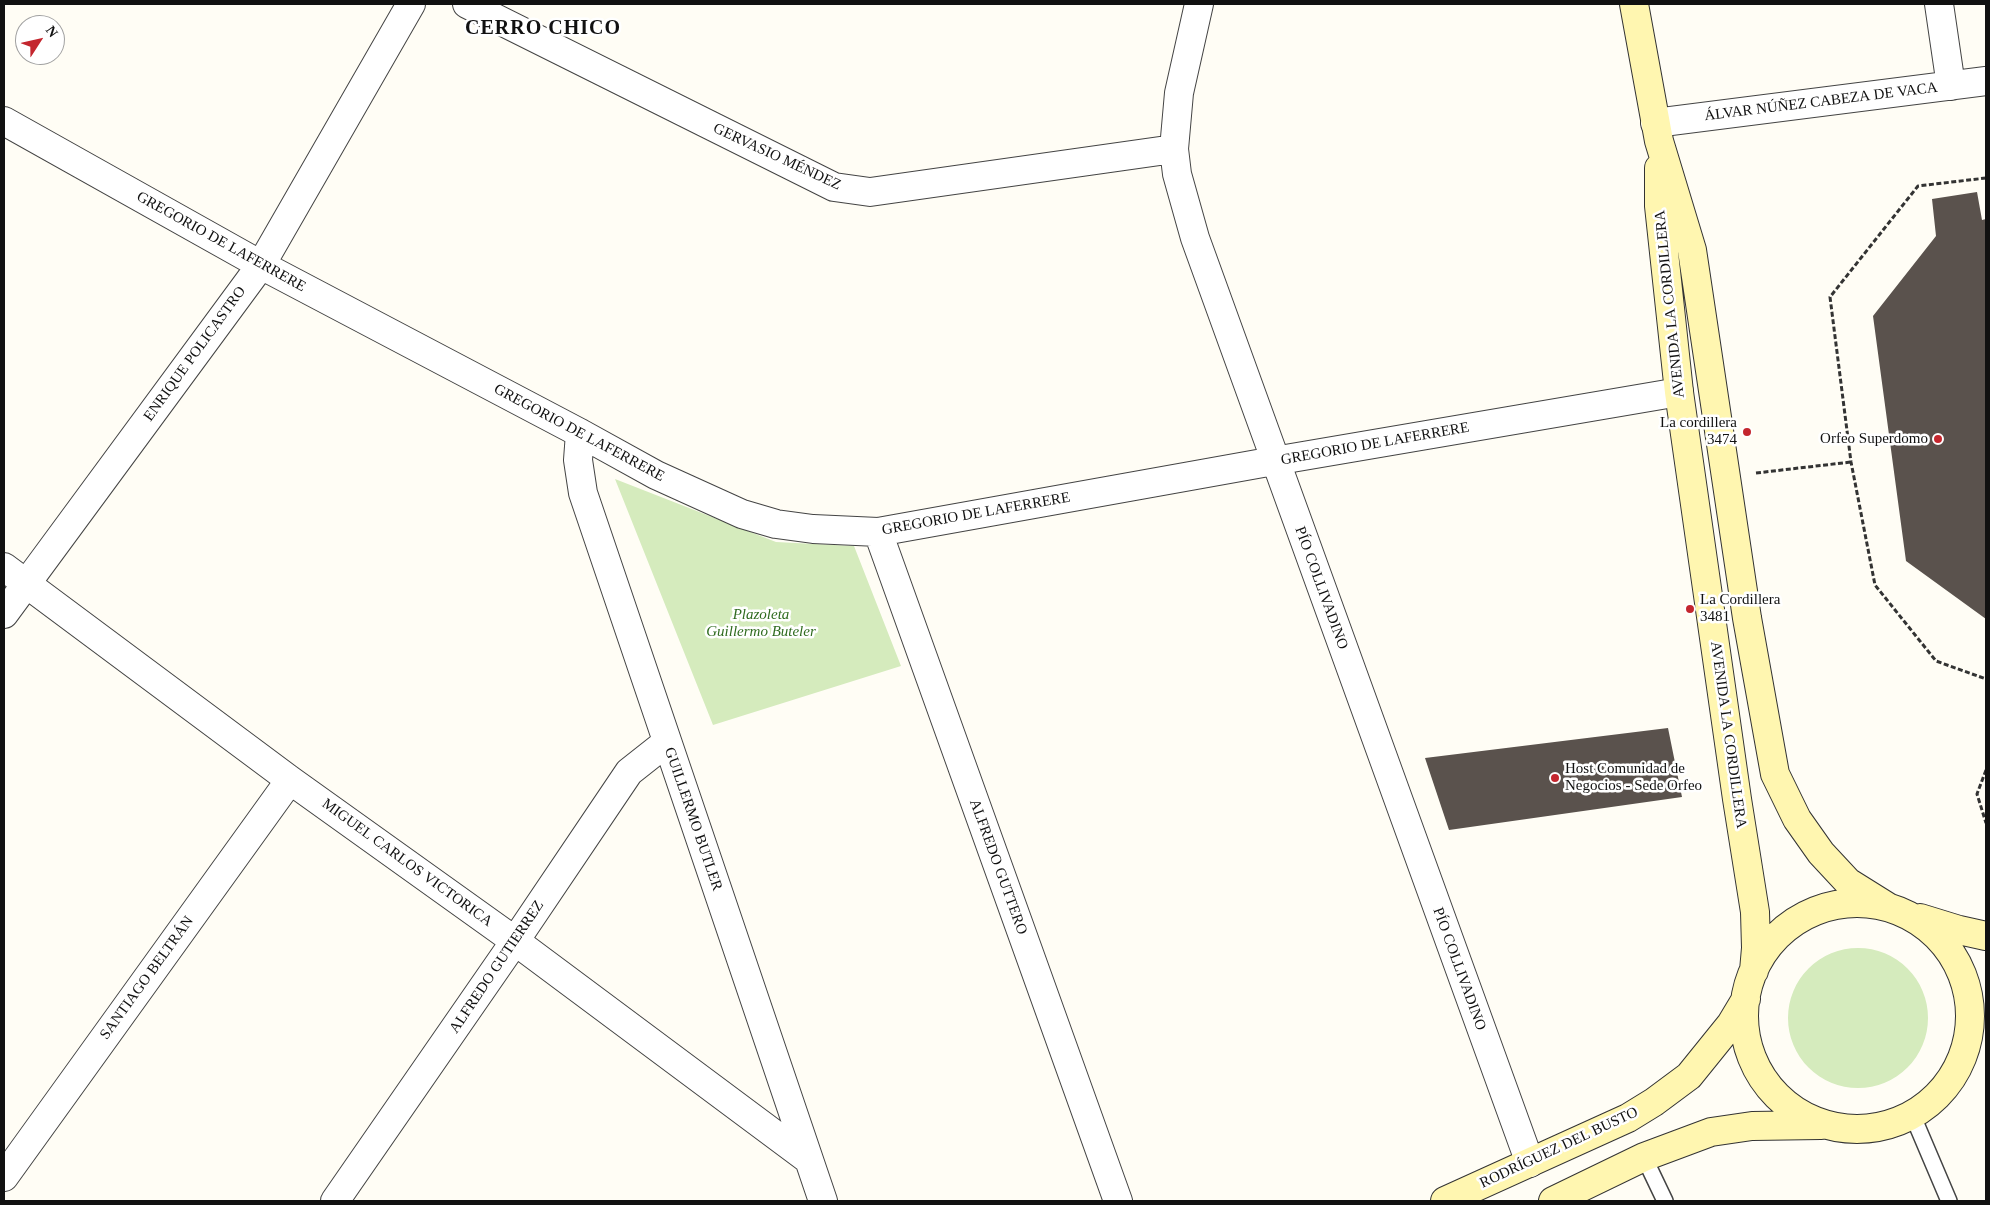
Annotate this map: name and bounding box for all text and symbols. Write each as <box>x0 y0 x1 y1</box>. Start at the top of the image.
north arrow <box>15 15 65 65</box>
district label: CERRO CHICO <box>464 17 622 41</box>
text: N <box>43 23 61 40</box>
street label: ÁLVAR NÚÑEZ CABEZA DE VACA <box>1703 79 1939 125</box>
street label: GERVASIO MÉNDEZ <box>710 119 844 195</box>
street label: GREGORIO DE LAFERRERE <box>133 188 309 296</box>
street label: AVENIDA LA CORDILLERA <box>1651 209 1689 399</box>
street label: ENRIQUE POLICASTRO <box>140 283 250 425</box>
street label: GREGORIO DE LAFERRERE <box>491 380 667 486</box>
place label: La cordillera 3474 <box>1660 414 1737 449</box>
street label: GREGORIO DE LAFERRERE <box>1279 419 1471 469</box>
marker: La cordillera 3474 <box>1741 426 1753 438</box>
place label: Orfeo Superdomo <box>1820 430 1928 448</box>
marker: Orfeo Superdomo <box>1932 433 1944 445</box>
street label: GREGORIO DE LAFERRERE <box>880 489 1072 539</box>
street label: PÍO COLLIVADINO <box>1290 524 1352 652</box>
place label: La Cordillera 3481 <box>1700 591 1780 626</box>
marker: La Cordillera 3481 <box>1684 603 1696 615</box>
park label: Plazoleta Guillermo Buteler <box>706 606 816 641</box>
street label: AVENIDA LA CORDILLERA <box>1706 640 1750 830</box>
street label: GUILLERMO BUTLER <box>660 745 726 893</box>
place label: Host Comunidad de Negocios - Sede Orfeo <box>1565 760 1702 795</box>
marker: Host Comunidad de Negocios - Sede Orfeo <box>1549 772 1561 784</box>
street label: MIGUEL CARLOS VICTORICA <box>318 795 496 931</box>
street label: ALFREDO GUTTERO <box>965 797 1031 937</box>
street label: ALFREDO GUTIERREZ <box>446 897 548 1037</box>
street label: PÍO COLLIVADINO <box>1428 905 1490 1033</box>
street label: SANTIAGO BELTRÁN <box>96 913 198 1043</box>
street label: RODRÍGUEZ DEL BUSTO <box>1477 1103 1641 1193</box>

